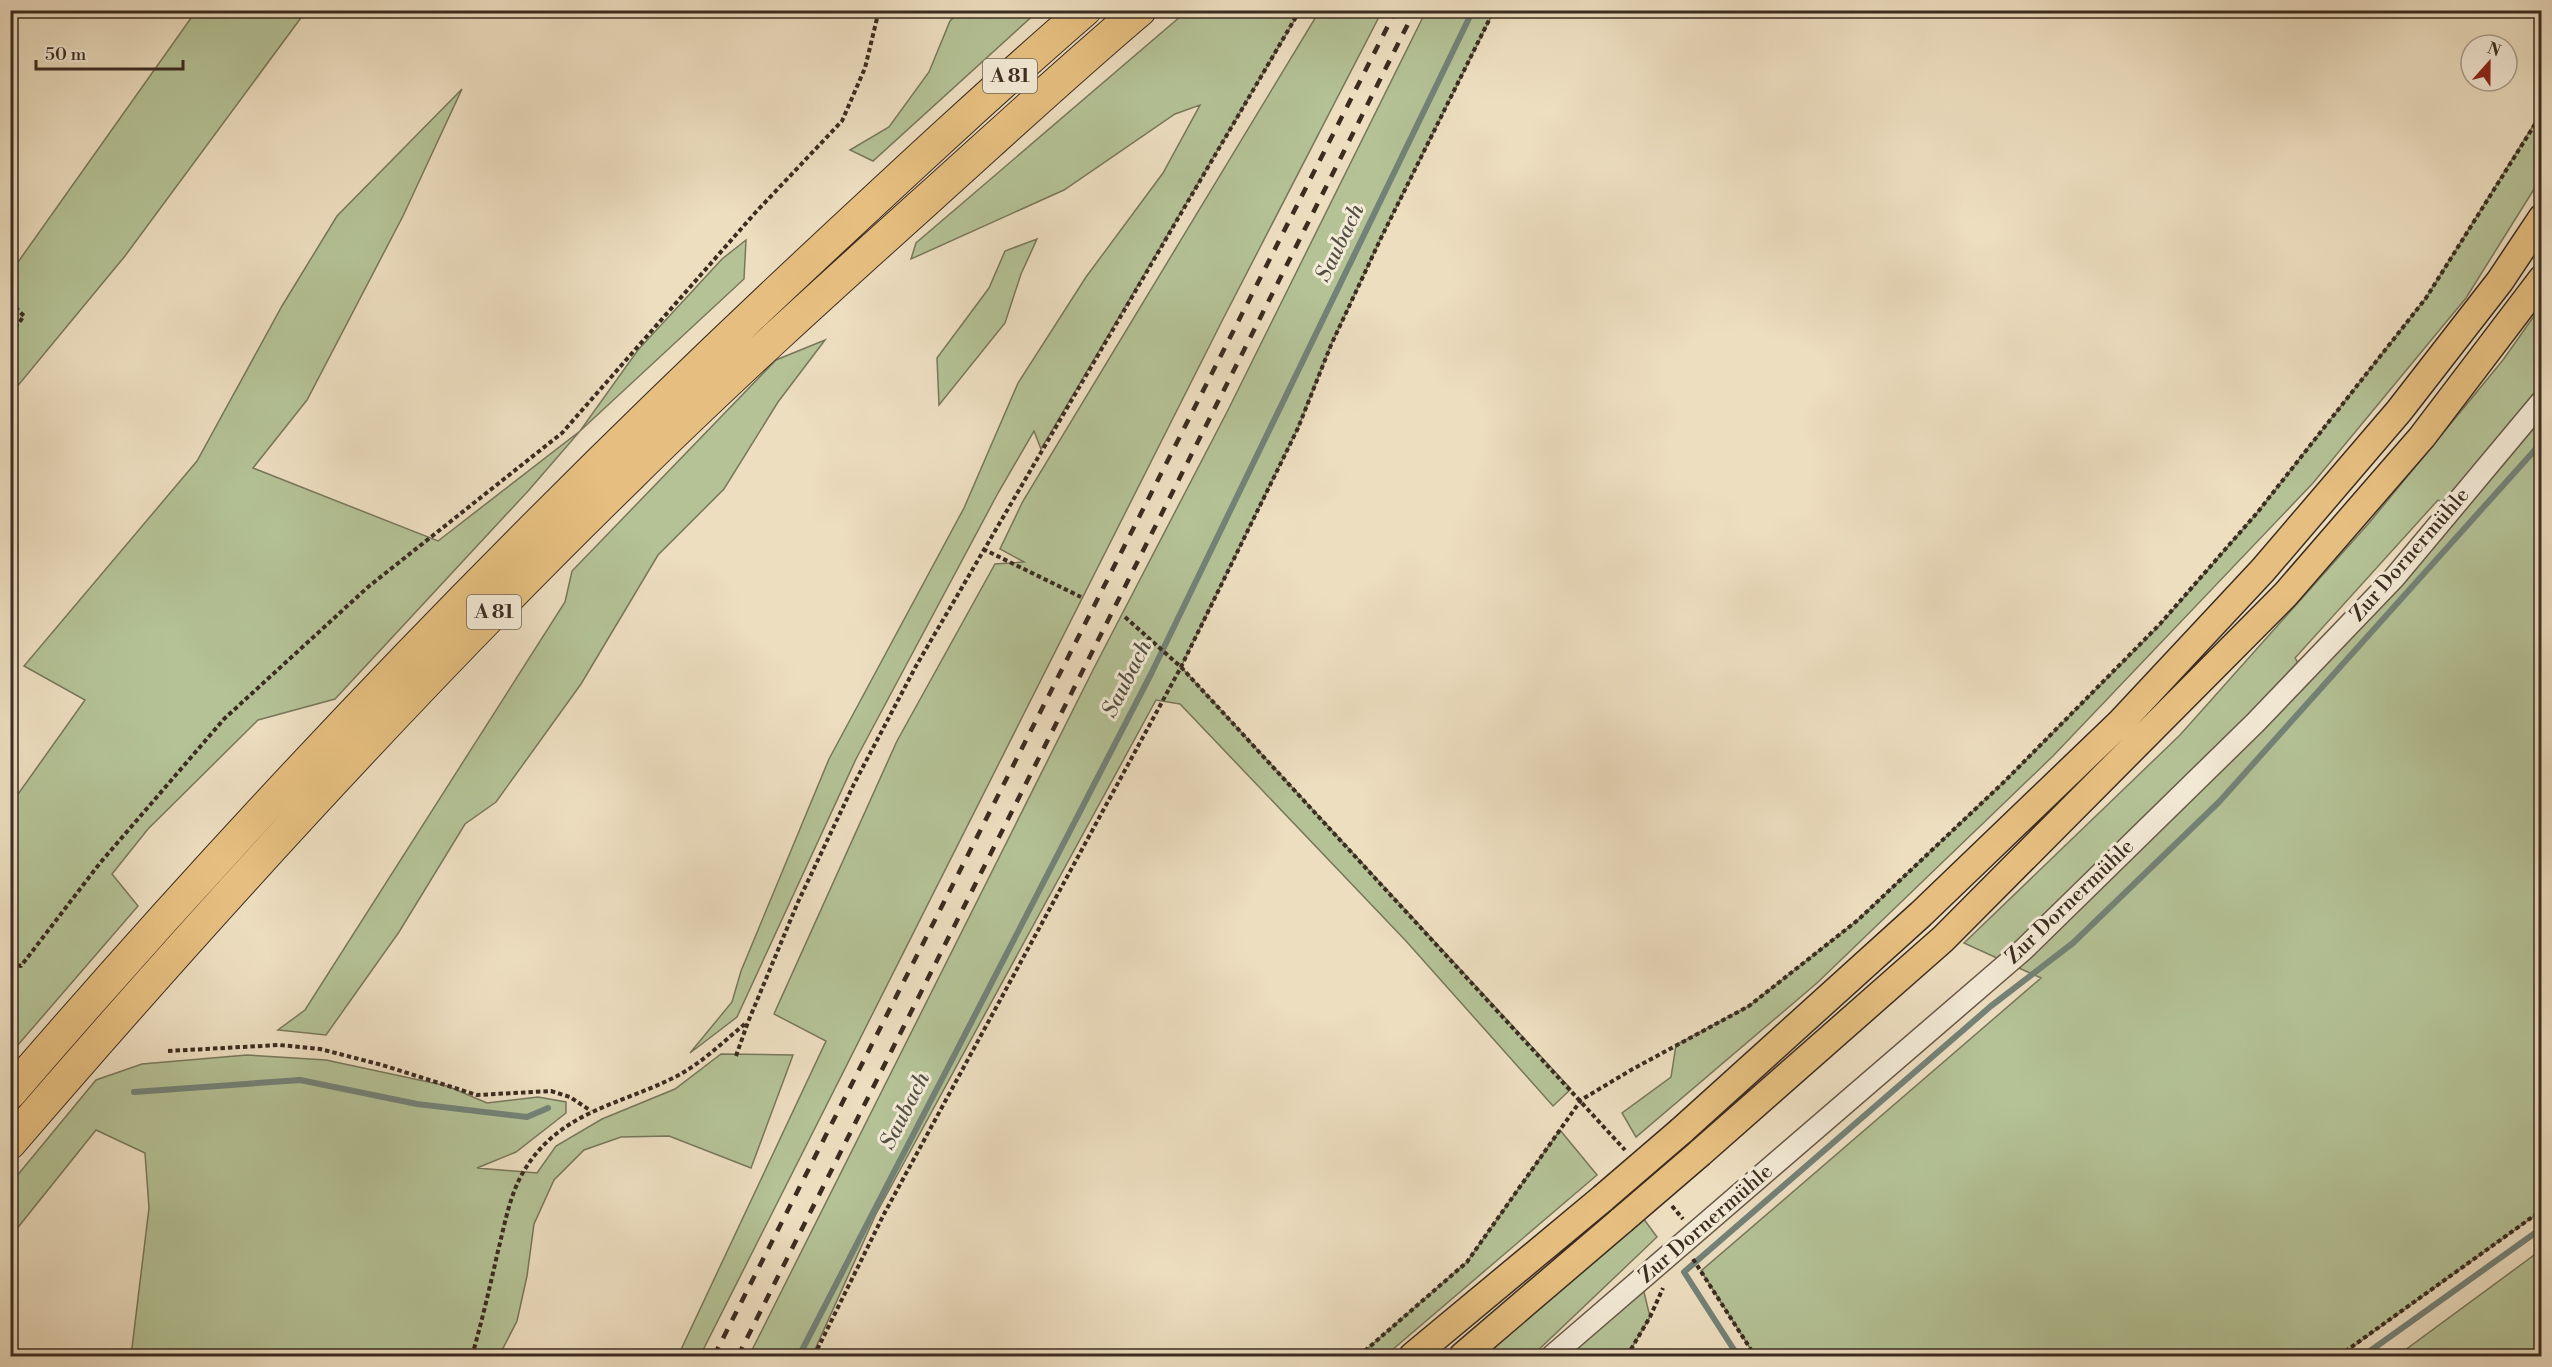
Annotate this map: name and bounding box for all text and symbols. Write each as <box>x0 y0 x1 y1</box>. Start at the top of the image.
scale bar <box>36 33 183 71</box>
north arrow <box>2459 33 2519 93</box>
text: N <box>2485 38 2504 62</box>
text: 50 m <box>45 43 87 66</box>
road number: A 81 <box>983 59 1037 93</box>
water label: Saubach <box>1310 199 1371 286</box>
street label: Zur Dornermühle <box>2345 483 2475 627</box>
road number: A 81 <box>467 595 521 629</box>
water label: Saubach <box>1096 635 1158 722</box>
street label: Zur Dornermühle <box>2000 834 2140 970</box>
water label: Saubach <box>874 1067 936 1154</box>
street label: Zur Dornermühle <box>1634 1159 1778 1289</box>

